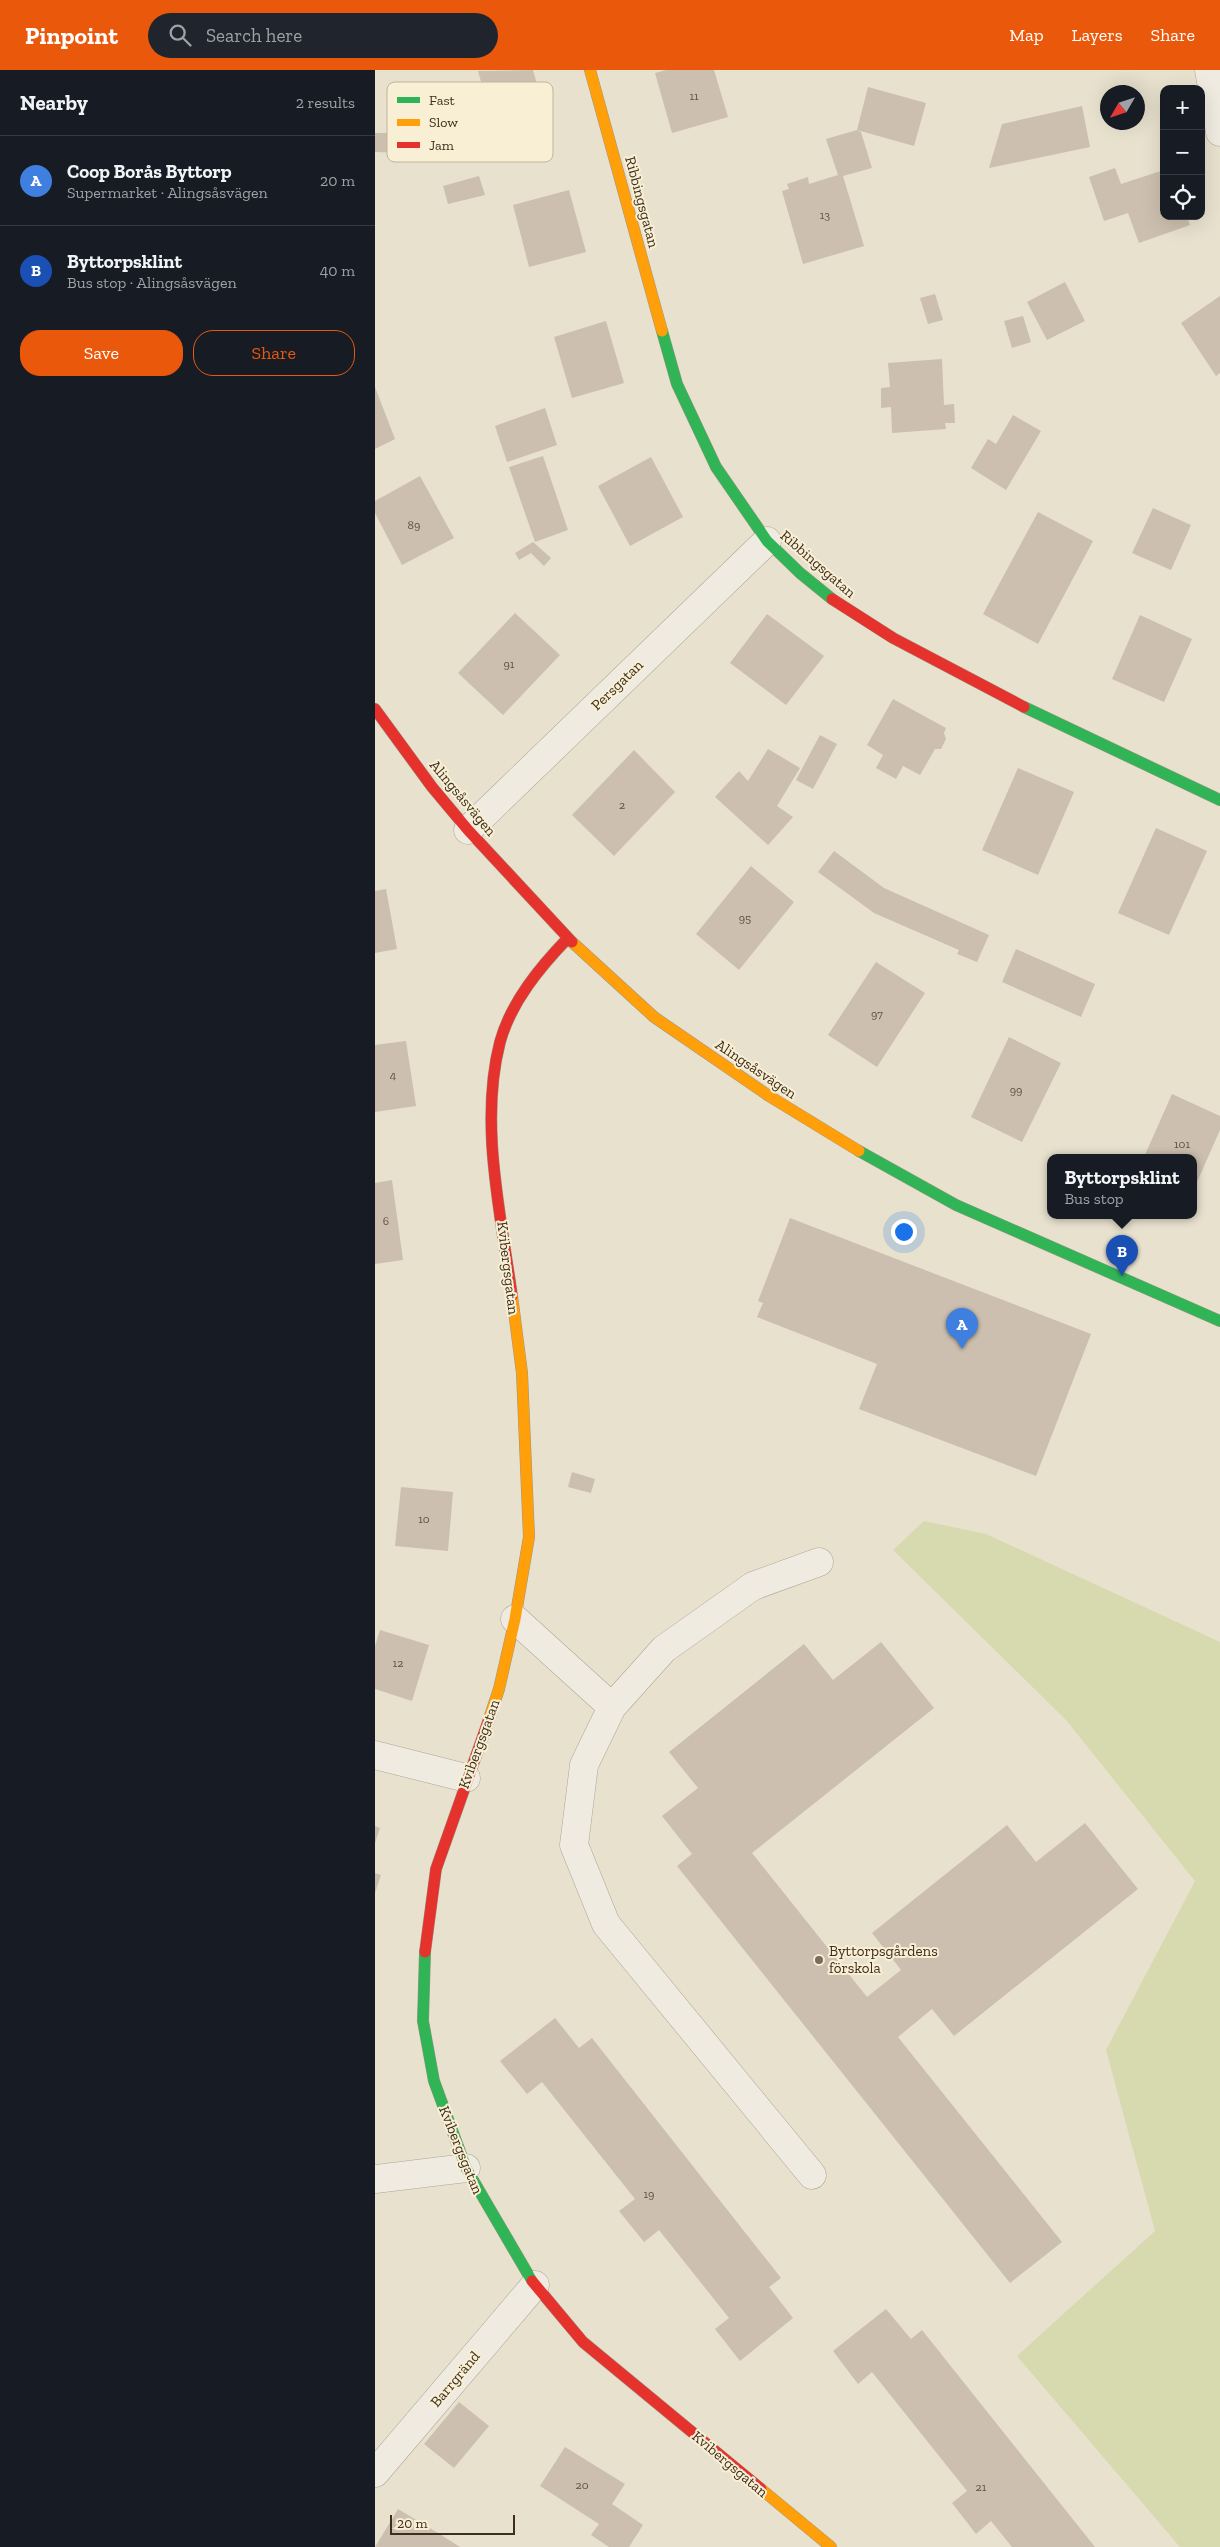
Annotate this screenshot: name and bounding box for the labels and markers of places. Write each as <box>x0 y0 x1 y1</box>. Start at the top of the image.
pin: B <box>1106 1235 1138 1276</box>
pin: A <box>946 1308 978 1349</box>
place label: Byttorpsgårdens förskola <box>829 1942 938 1977</box>
marker: Byttorpsgårdens förskola <box>813 1954 825 1966</box>

